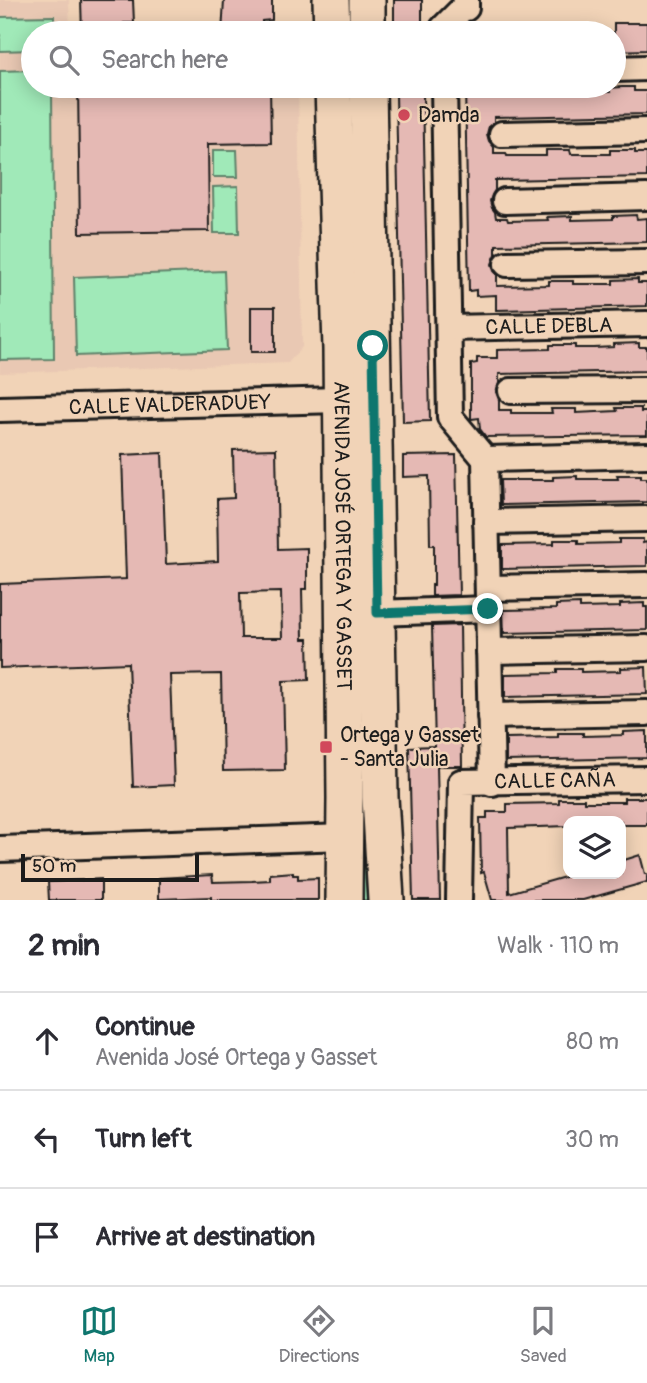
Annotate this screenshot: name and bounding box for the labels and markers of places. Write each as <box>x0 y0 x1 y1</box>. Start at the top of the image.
place label: Damda <box>418 102 480 129</box>
marker: Damda <box>396 107 412 123</box>
place label: Ortega y Gasset - Santa Julia <box>340 722 480 773</box>
marker: Ortega y Gasset - Santa Julia <box>318 739 334 755</box>

